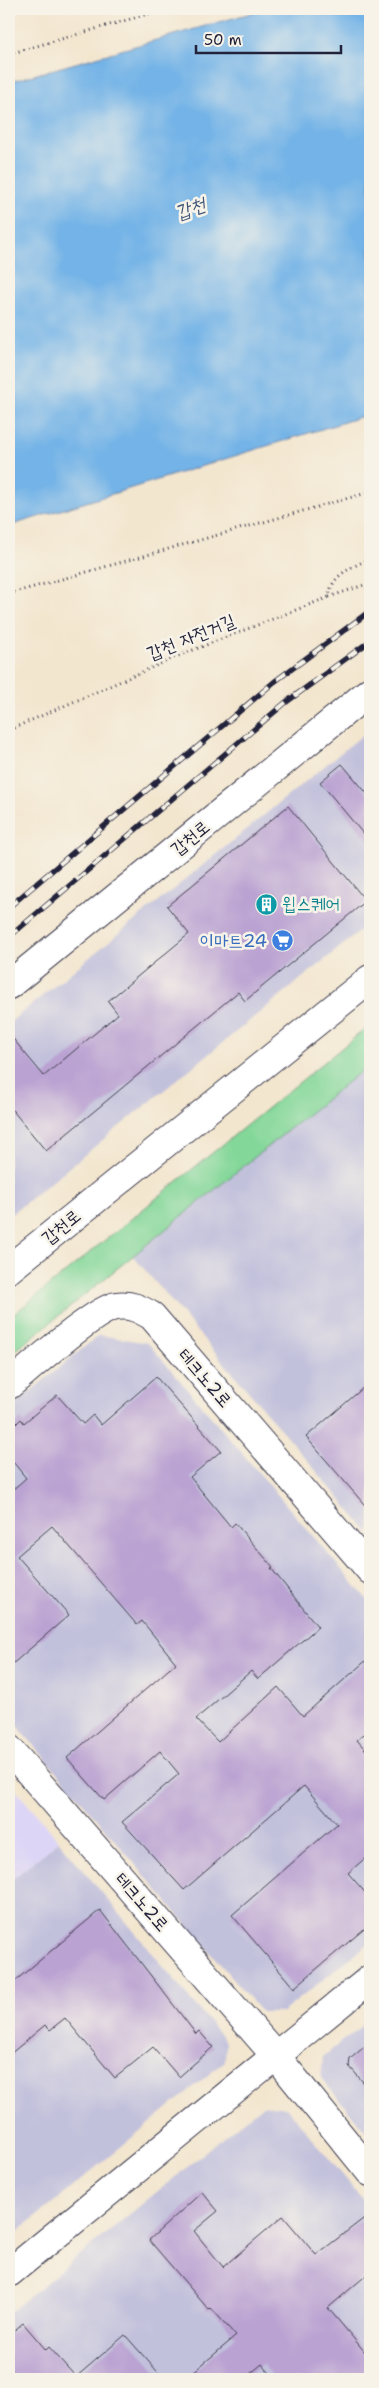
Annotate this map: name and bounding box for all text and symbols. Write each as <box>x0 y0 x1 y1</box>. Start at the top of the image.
scale bar <box>196 22 342 54</box>
text: 50 m <box>204 30 242 50</box>
water label: 갑천 <box>172 191 210 225</box>
street label: 갑천 자전거길 <box>143 608 239 666</box>
street label: 갑천로 <box>166 815 214 861</box>
building icon: 윕스퀘어 <box>254 892 278 916</box>
place label: 윕스퀘어 <box>282 892 340 916</box>
place label: 이마트24 <box>200 929 267 953</box>
supermarket icon: 이마트24 <box>271 929 295 953</box>
street label: 갑천로 <box>37 1204 85 1250</box>
street label: 테크노2로 <box>173 1344 237 1412</box>
street label: 테크노2로 <box>110 1868 174 1936</box>

